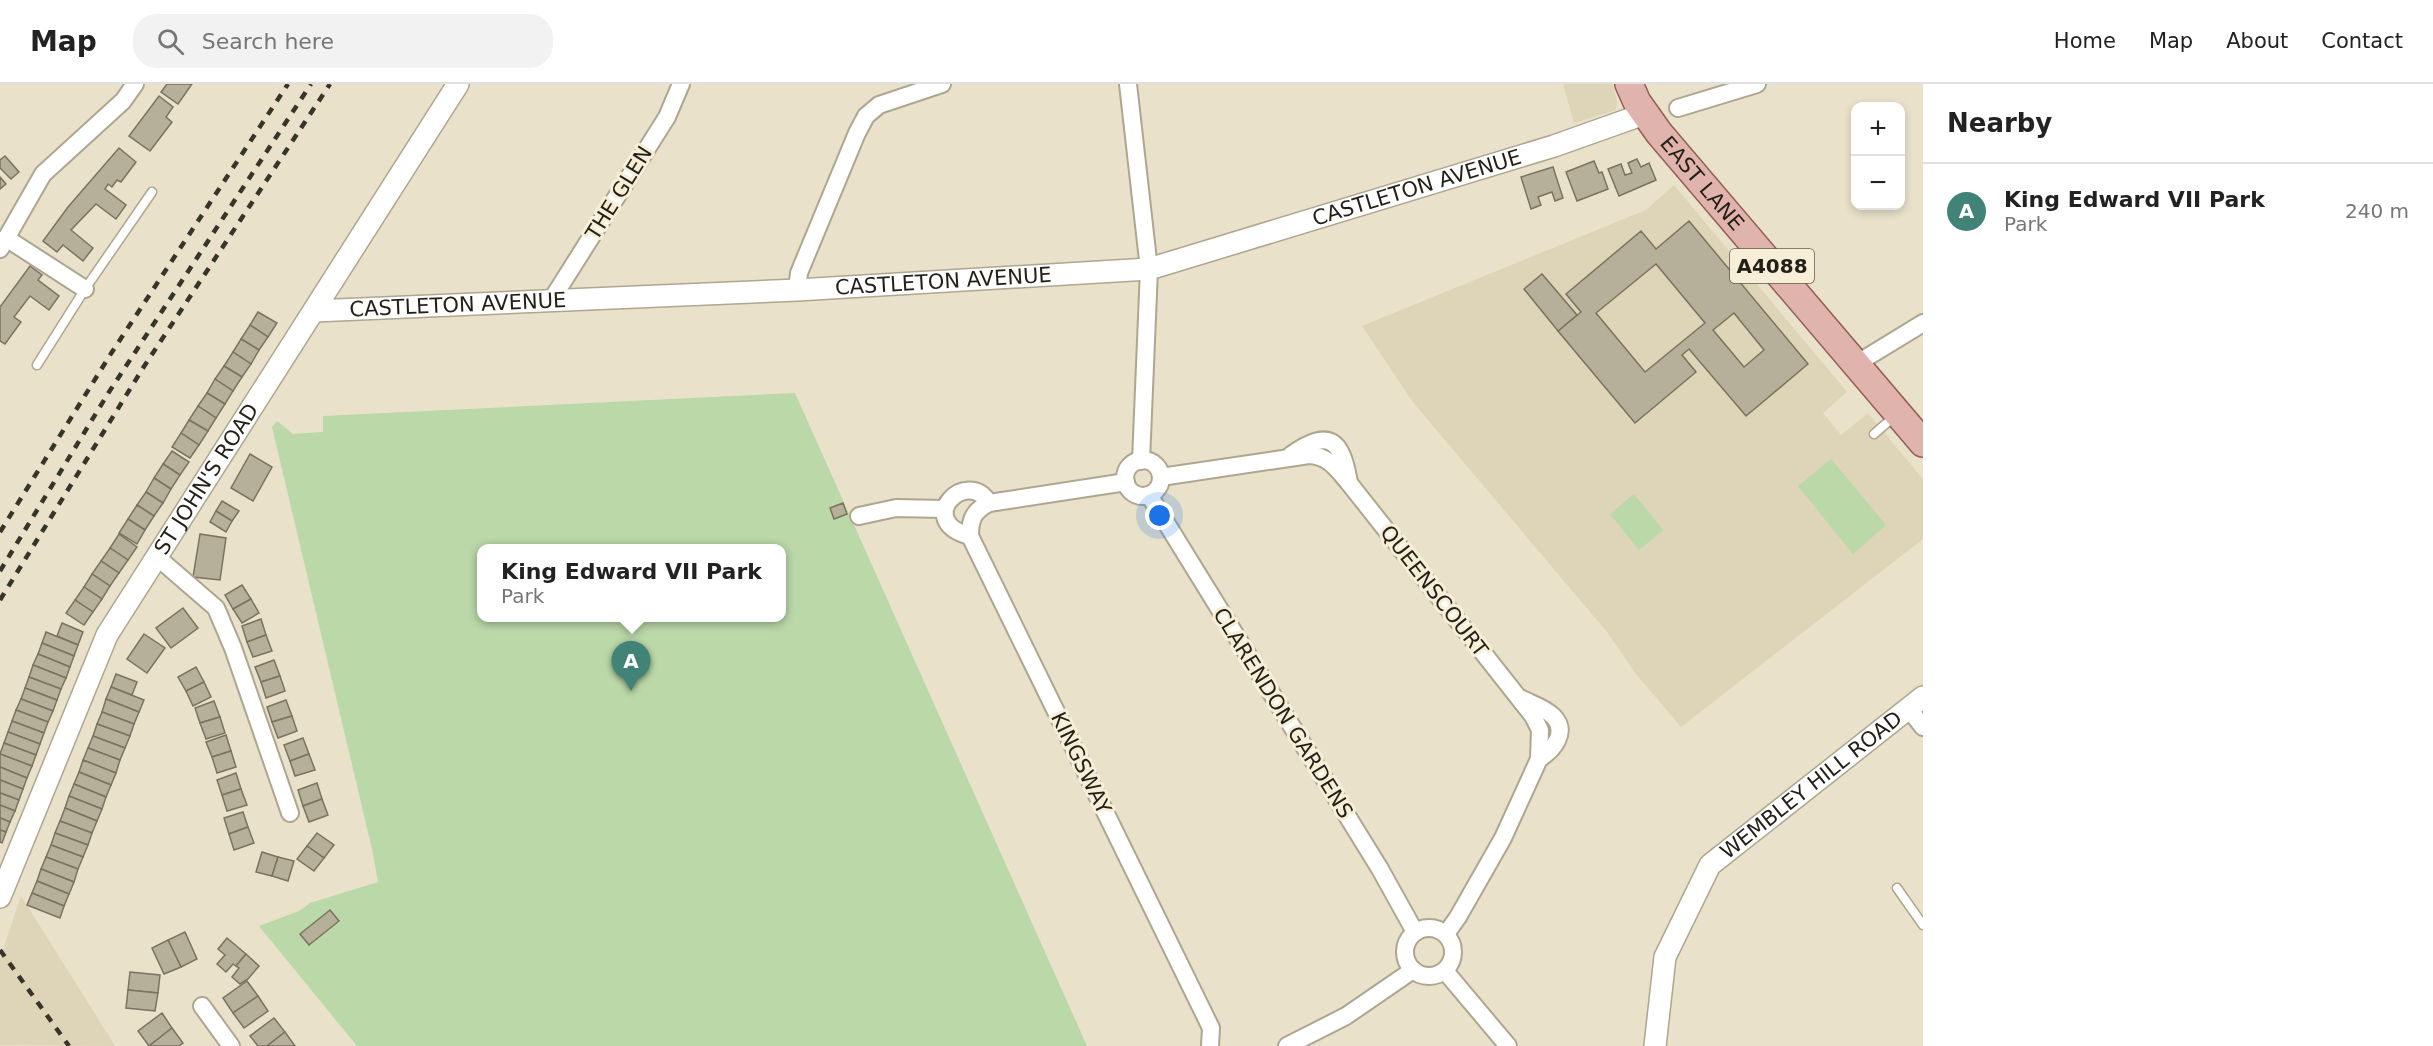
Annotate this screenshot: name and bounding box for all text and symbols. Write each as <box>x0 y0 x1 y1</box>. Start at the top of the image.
search box <box>133 14 553 68</box>
text: Map <box>30 25 97 58</box>
icon: search <box>154 25 187 58</box>
text: Search here <box>202 29 334 54</box>
text: Home <box>2054 29 2116 53</box>
text: Map <box>2149 29 2193 53</box>
text: About <box>2226 29 2288 53</box>
text: Contact <box>2321 29 2403 53</box>
map controls <box>1851 102 1905 210</box>
button: + <box>1851 102 1905 156</box>
text: Nearby <box>1947 108 2052 138</box>
street label: EAST LANE <box>1655 132 1749 235</box>
street label: THE GLEN <box>580 142 657 245</box>
street label: CASTLETON AVENUE <box>1310 145 1524 231</box>
button: − <box>1851 156 1905 210</box>
text: King Edward VII Park <box>2004 187 2265 212</box>
text: A <box>1959 199 1974 223</box>
text: 240 m <box>2345 199 2409 223</box>
text: Park <box>2004 212 2047 236</box>
road number: A4088 <box>1730 249 1814 283</box>
street label: CASTLETON AVENUE <box>834 263 1052 300</box>
street label: CASTLETON AVENUE <box>349 288 567 321</box>
street label: ST JOHN'S ROAD <box>149 399 263 559</box>
your location <box>1145 501 1174 530</box>
street label: QUEENSCOURT <box>1375 521 1493 662</box>
popup <box>477 544 786 622</box>
text: King Edward VII Park <box>501 559 762 584</box>
text: Park <box>501 584 544 608</box>
street label: CLARENDON GARDENS <box>1208 603 1358 823</box>
pin: A <box>612 642 650 691</box>
street label: WEMBLEY HILL ROAD <box>1716 706 1907 864</box>
street label: KINGSWAY <box>1046 708 1116 818</box>

